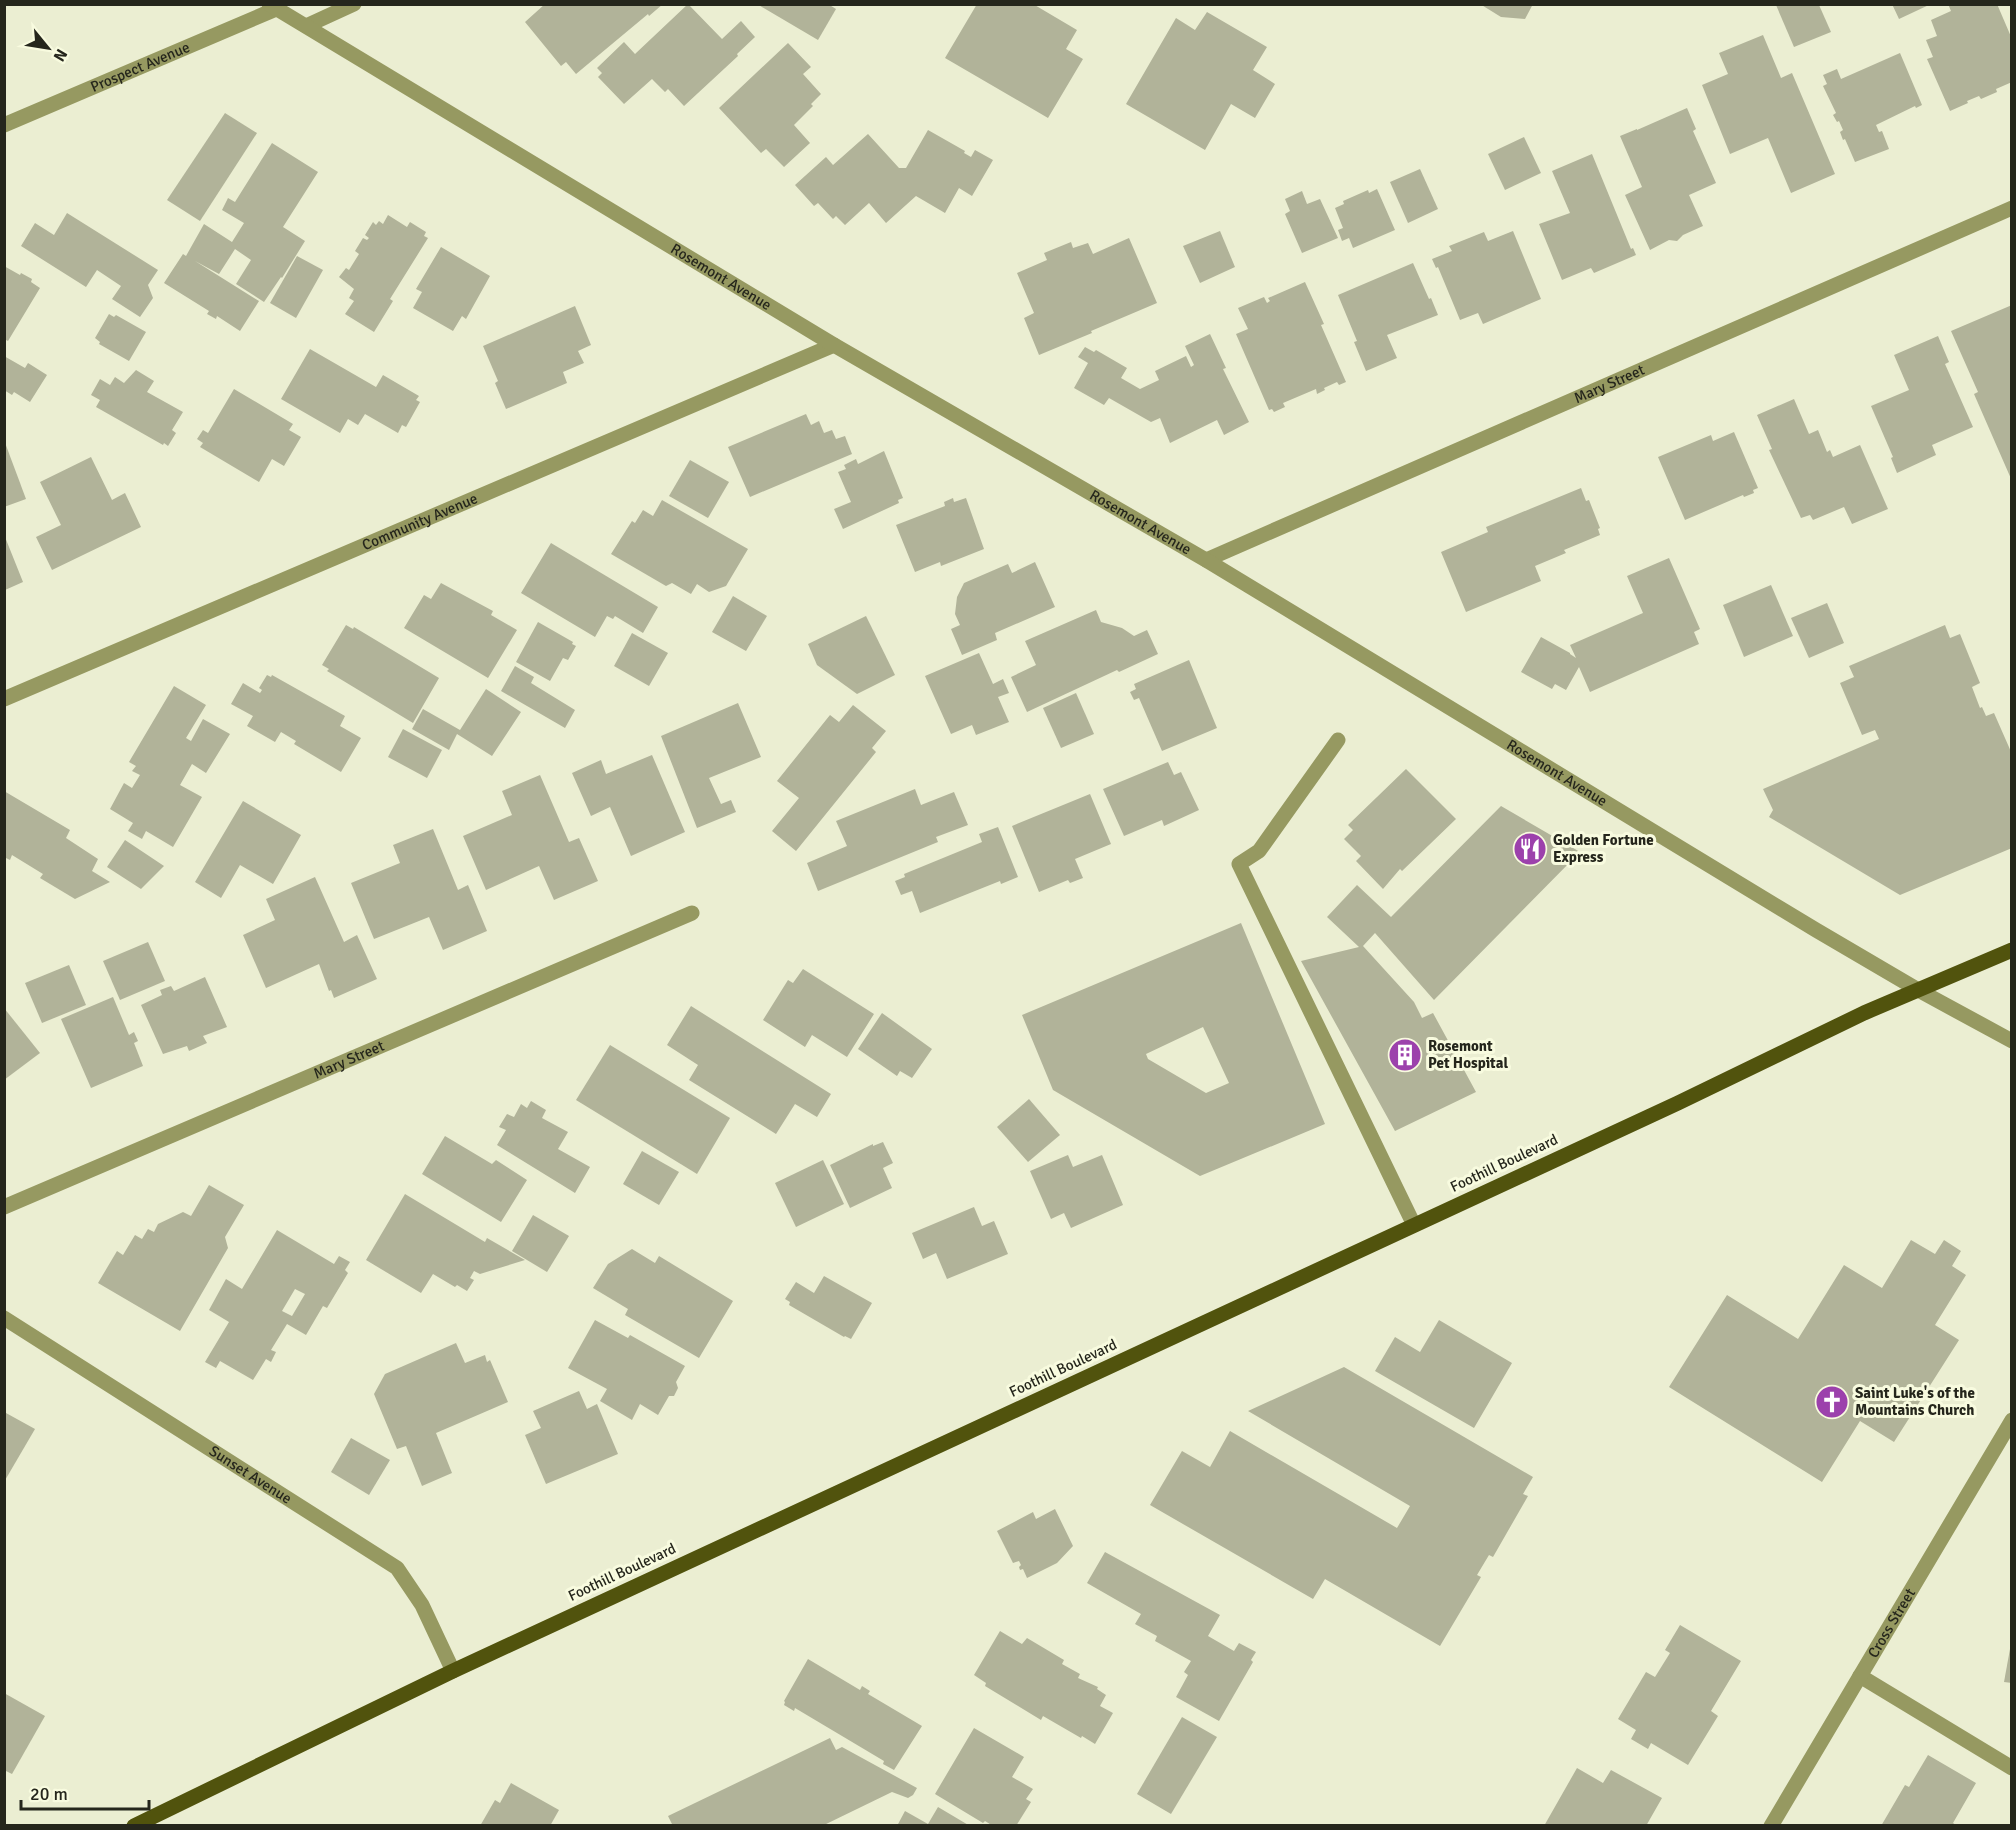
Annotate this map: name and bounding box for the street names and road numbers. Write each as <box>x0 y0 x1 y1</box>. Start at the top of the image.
street label: Prospect Avenue <box>88 38 192 96</box>
street label: Rosemont Avenue <box>668 240 775 314</box>
street label: Mary Street <box>1571 361 1647 407</box>
street label: Rosemont Avenue <box>1087 486 1194 559</box>
street label: Community Avenue <box>359 489 480 554</box>
street label: Rosemont Avenue <box>1503 736 1610 810</box>
street label: Mary Street <box>311 1037 387 1083</box>
street label: Foothill Boulevard <box>1447 1130 1561 1196</box>
street label: Foothill Boulevard <box>1006 1335 1120 1401</box>
street label: Sunset Avenue <box>206 1442 295 1508</box>
street label: Foothill Boulevard <box>565 1539 679 1605</box>
street label: Cross Street <box>1864 1585 1919 1661</box>

